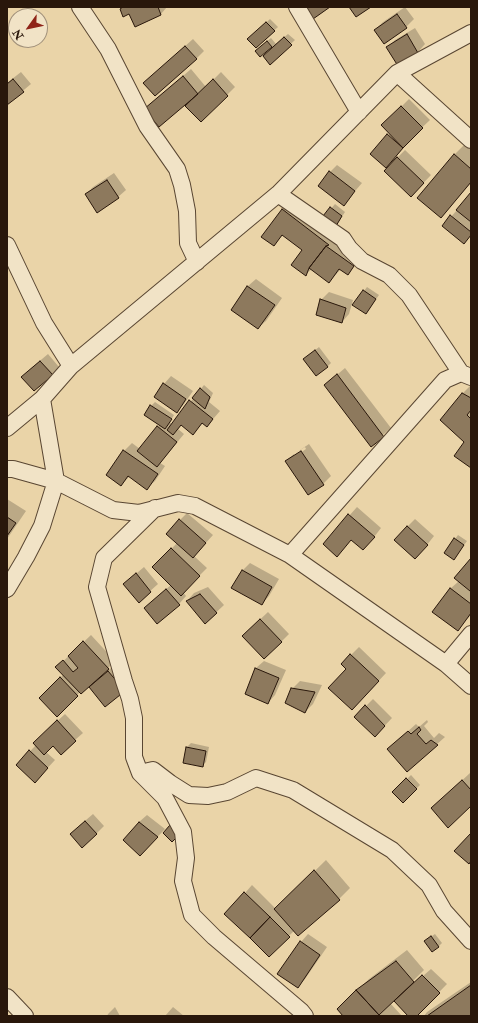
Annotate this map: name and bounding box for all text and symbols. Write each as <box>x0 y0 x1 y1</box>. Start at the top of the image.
north arrow <box>8 8 48 48</box>
text: N <box>10 27 26 42</box>

